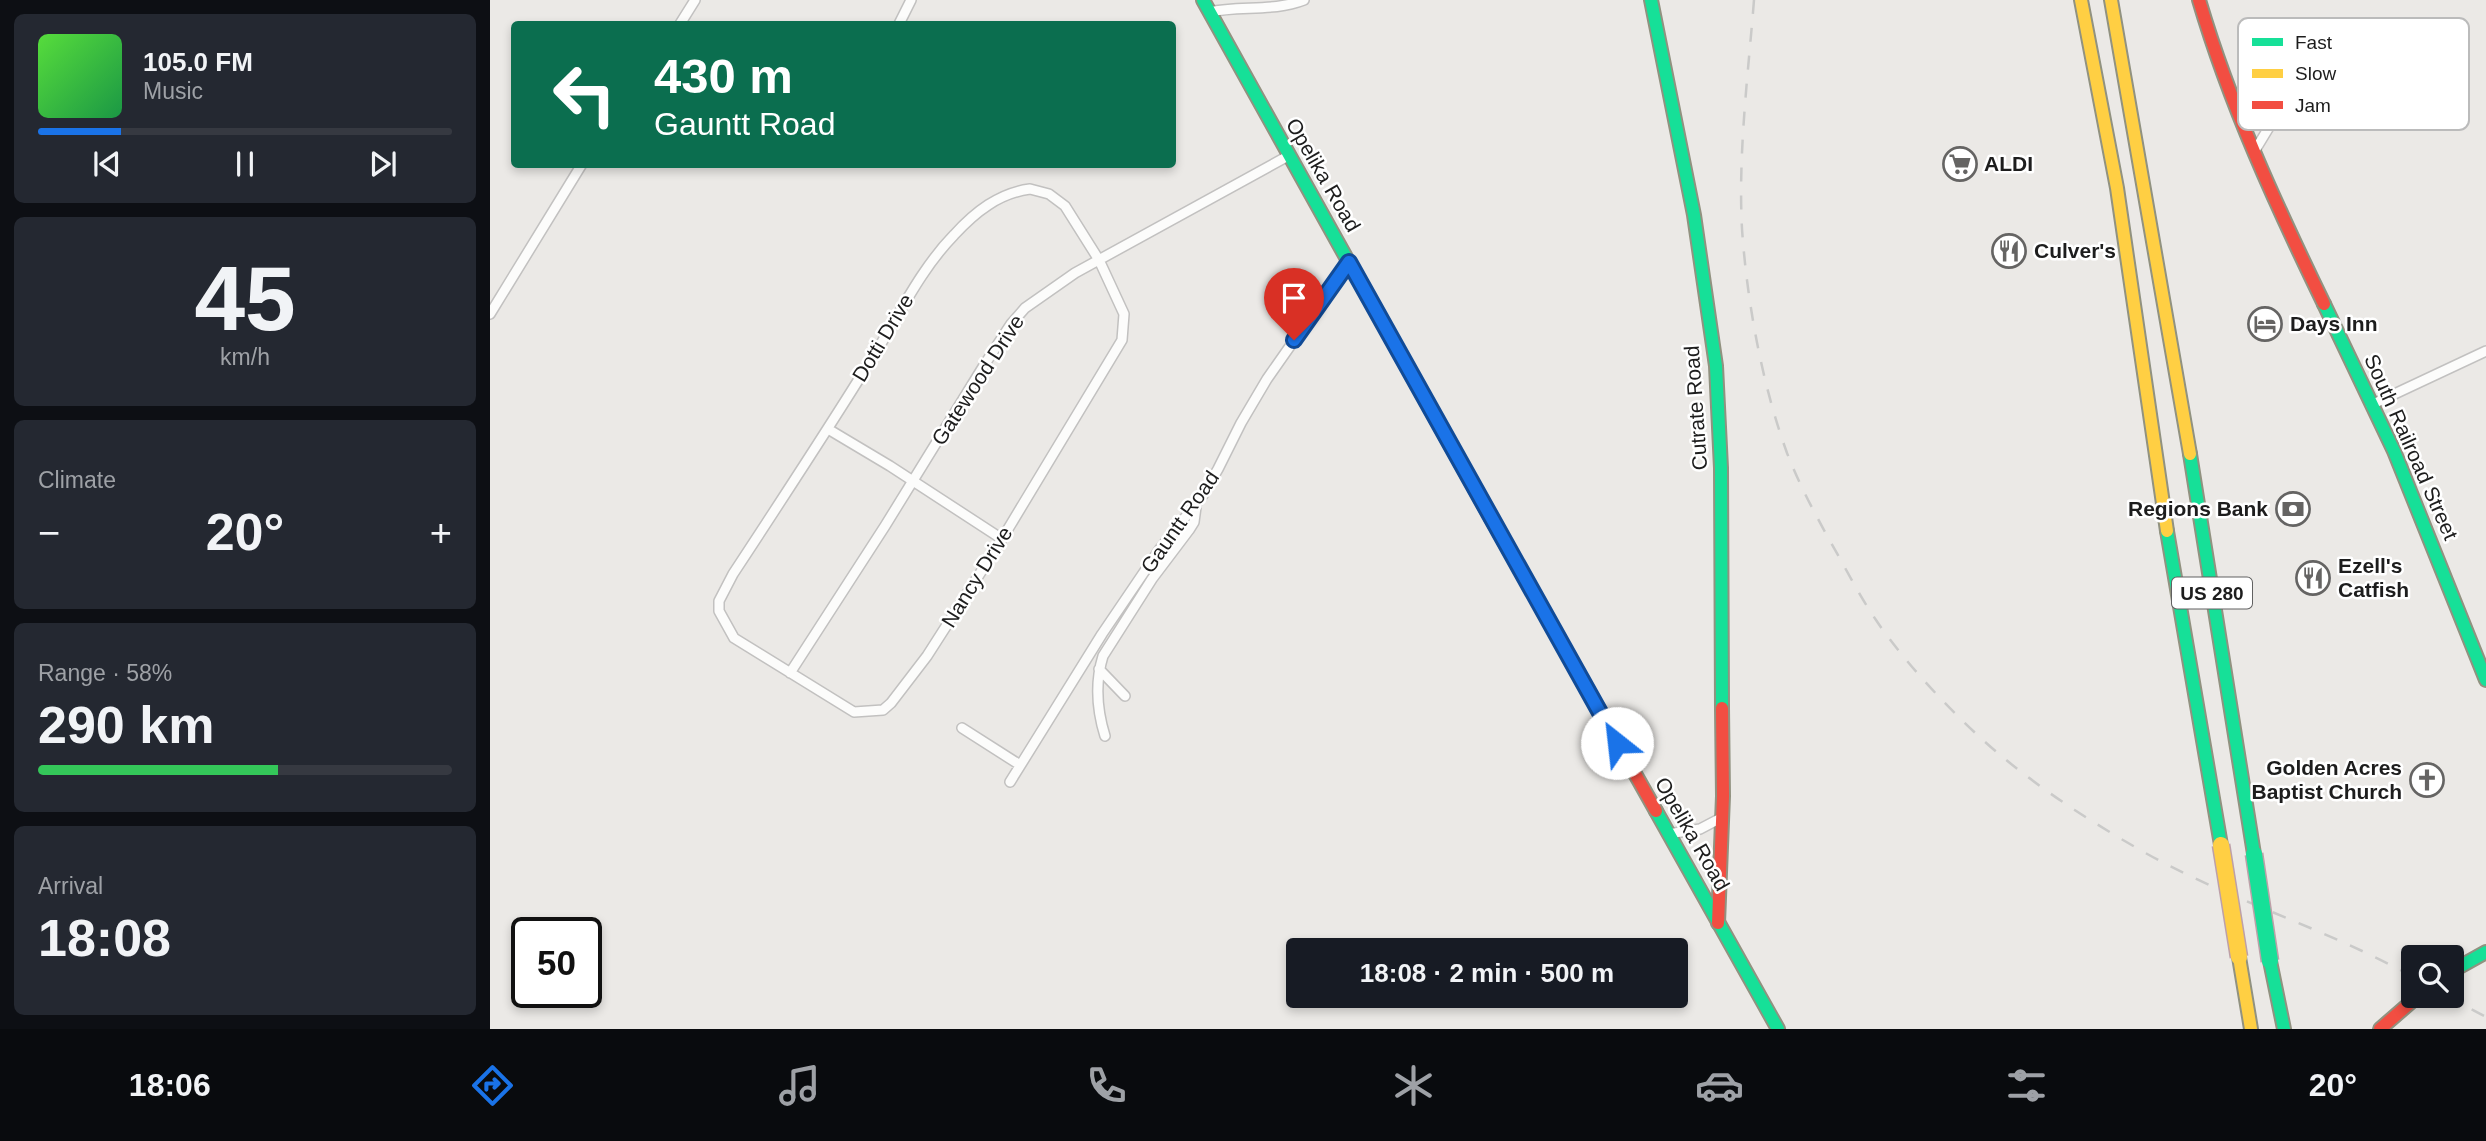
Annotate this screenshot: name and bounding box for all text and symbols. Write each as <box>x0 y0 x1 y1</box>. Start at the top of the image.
legend <box>2238 18 2469 130</box>
text: Fast <box>2295 32 2333 53</box>
text: 105.0 FM <box>143 47 253 77</box>
icon: left <box>539 49 630 140</box>
text: 430 m <box>654 49 793 103</box>
text: Slow <box>2295 63 2336 84</box>
text: Music <box>143 78 203 104</box>
text: Jam <box>2295 95 2331 116</box>
text: Gauntt Road <box>654 106 835 142</box>
street label: Opelika Road <box>1282 114 1365 236</box>
icon: previous <box>88 145 126 183</box>
icon: pause <box>226 145 264 183</box>
icon: next <box>364 145 402 183</box>
supermarket icon: ALDI <box>1941 145 1979 183</box>
place label: ALDI <box>1984 152 2033 175</box>
restaurant icon: Culver's <box>1990 232 2028 270</box>
place label: Culver's <box>2034 239 2116 262</box>
text: 45 <box>194 248 296 349</box>
pin <box>1264 268 1324 340</box>
icon: arrive <box>1275 279 1313 317</box>
street label: Dotti Drive <box>847 290 918 386</box>
hotel icon: Days Inn <box>2246 305 2284 343</box>
street label: Gatewood Drive <box>927 310 1028 449</box>
place label: Days Inn <box>2290 312 2378 335</box>
text: km/h <box>220 344 270 370</box>
street label: Cutrate Road <box>1680 345 1711 471</box>
street label: South Railroad Street <box>2360 350 2463 543</box>
street label: Gauntt Road <box>1136 466 1223 577</box>
text: Climate <box>38 467 116 493</box>
bank icon: Regions Bank <box>2274 490 2312 528</box>
place label: Regions Bank <box>2128 497 2268 520</box>
text: 20° <box>206 503 284 561</box>
text: − <box>38 512 60 554</box>
text: + <box>430 512 452 554</box>
street label: Nancy Drive <box>937 522 1017 631</box>
place label: Ezell's Catfish <box>2338 554 2409 601</box>
restaurant icon: Ezell's Catfish <box>2294 559 2332 597</box>
road number: US 280 <box>2172 578 2252 608</box>
text: Range · 58% <box>38 660 172 686</box>
text: 290 km <box>38 696 214 754</box>
position arrow <box>1580 706 1654 780</box>
place label: Golden Acres Baptist Church <box>2251 756 2402 803</box>
church icon: Golden Acres Baptist Church <box>2408 761 2446 799</box>
street label: Opelika Road <box>1651 773 1734 895</box>
text: Arrival <box>38 873 103 899</box>
text: 18:08 <box>38 909 171 967</box>
speed limit sign: 50 <box>511 917 602 1008</box>
map controls <box>2401 945 2464 1008</box>
button: search <box>2401 945 2464 1008</box>
text: 18:08 · 2 min · 500 m <box>1360 958 1614 988</box>
icon: directions <box>468 1061 517 1110</box>
icon: music <box>775 1061 824 1110</box>
icon: phone <box>1082 1061 1131 1110</box>
icon: climate <box>1389 1061 1438 1110</box>
icon: car <box>1695 1061 1744 1110</box>
icon: filters <box>2002 1061 2051 1110</box>
text: 18:06 <box>129 1067 211 1103</box>
text: 20° <box>2309 1067 2357 1103</box>

